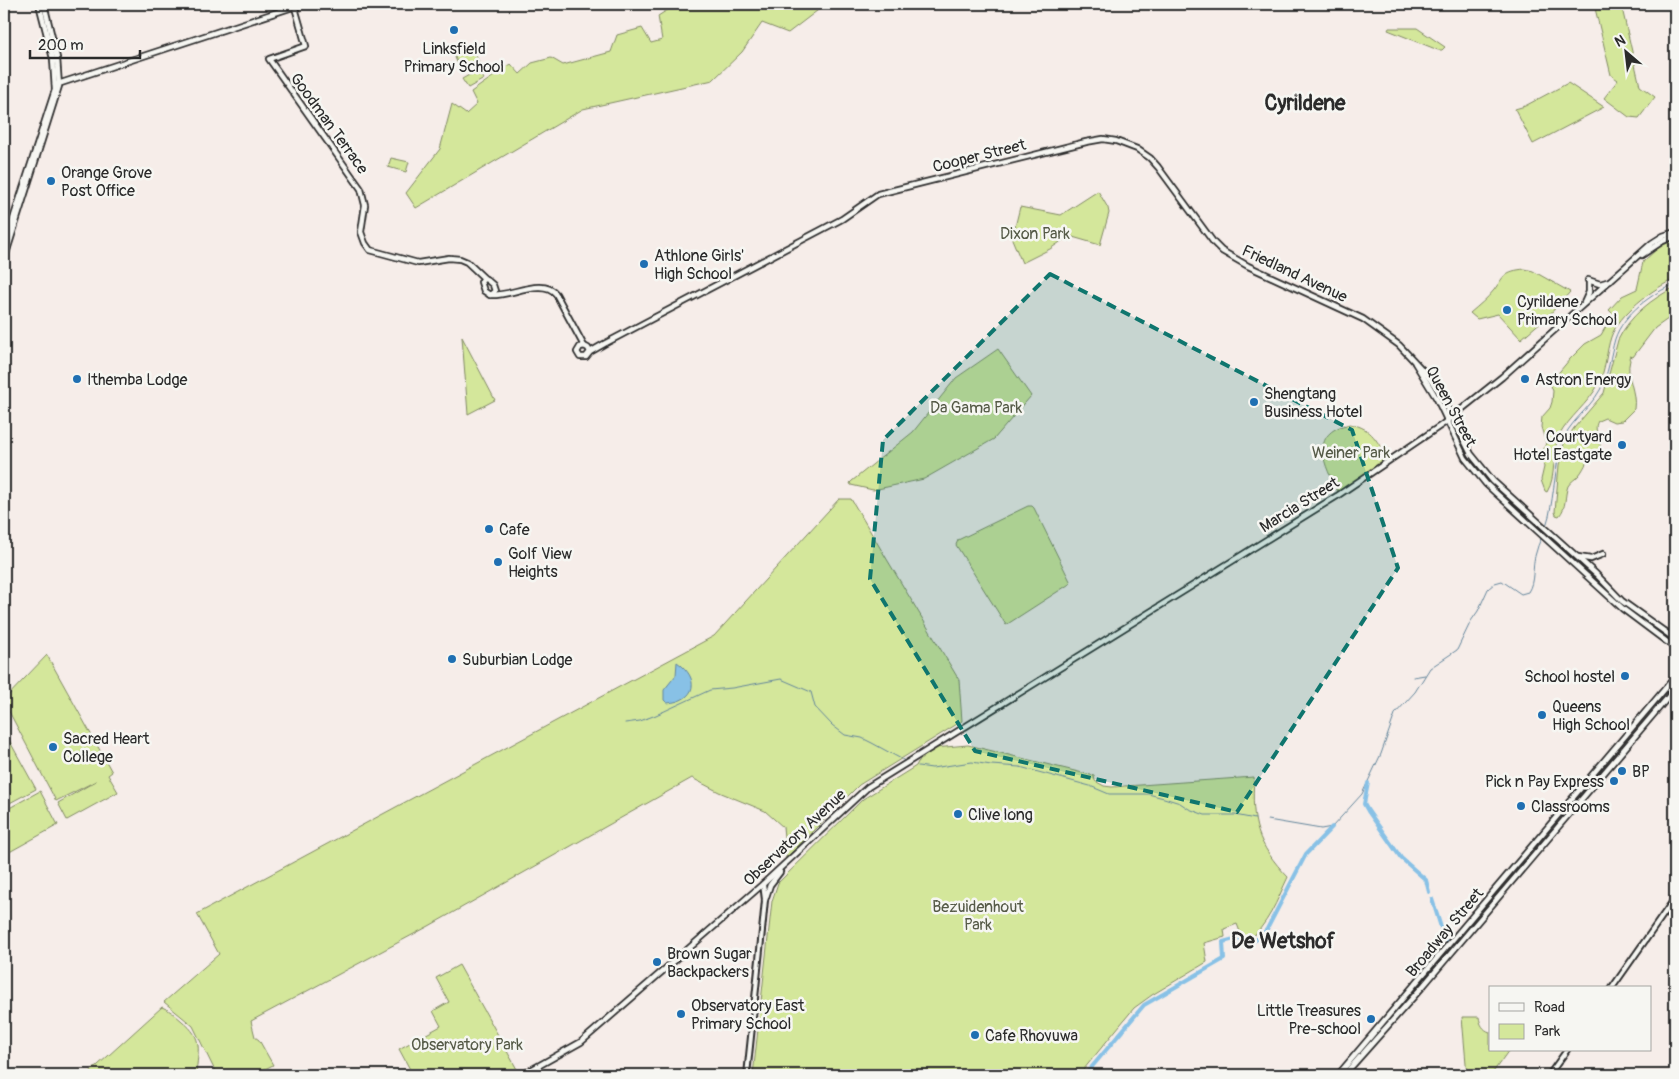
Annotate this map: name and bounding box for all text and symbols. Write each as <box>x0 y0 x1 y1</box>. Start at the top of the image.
marker: Linksfield Primary School <box>448 24 460 36</box>
scale bar <box>30 28 140 60</box>
north arrow <box>1602 28 1652 78</box>
text: N <box>1612 31 1628 51</box>
text: 200 m <box>38 36 83 55</box>
place label: Linksfield Primary School <box>404 39 504 77</box>
street label: Goodman Terrace <box>286 69 373 178</box>
district label: Cyrildene <box>1265 90 1346 117</box>
street label: Cooper Street <box>931 135 1028 177</box>
place label: Orange Grove Post Office <box>61 163 152 201</box>
marker: Orange Grove Post Office <box>45 175 57 187</box>
park label: Dixon Park <box>1000 224 1070 244</box>
street label: Friedland Avenue <box>1239 241 1351 307</box>
place label: Athlone Girls' High School <box>654 246 744 284</box>
marker: Athlone Girls' High School <box>638 258 650 270</box>
place label: Cyrildene Primary School <box>1517 292 1617 330</box>
marker: Cyrildene Primary School <box>1501 304 1513 316</box>
street label: Queen Street <box>1421 362 1481 451</box>
place label: Ithemba Lodge <box>87 370 188 390</box>
place label: Astron Energy <box>1535 370 1631 390</box>
marker: Ithemba Lodge <box>71 373 83 385</box>
marker: Astron Energy <box>1519 373 1531 385</box>
place label: Shengtang Business Hotel <box>1264 384 1363 422</box>
marker: Shengtang Business Hotel <box>1248 396 1260 408</box>
park label: Da Gama Park <box>930 398 1022 418</box>
place label: Courtyard Hotel Eastgate <box>1513 427 1612 465</box>
marker: Courtyard Hotel Eastgate <box>1616 439 1628 451</box>
park label: Weiner Park <box>1312 443 1391 463</box>
street label: Marcia Street <box>1256 472 1343 537</box>
place label: Cafe <box>499 520 530 540</box>
marker: Cafe <box>483 523 495 535</box>
place label: Golf View Heights <box>508 544 572 582</box>
marker: Golf View Heights <box>492 556 504 568</box>
place label: Suburbian Lodge <box>462 650 573 670</box>
marker: Suburbian Lodge <box>446 653 458 665</box>
place label: School hostel <box>1524 667 1615 687</box>
marker: School hostel <box>1619 670 1631 682</box>
place label: Queens High School <box>1552 697 1630 735</box>
marker: Queens High School <box>1536 709 1548 721</box>
place label: Sacred Heart College <box>63 729 150 767</box>
marker: Sacred Heart College <box>47 741 59 753</box>
place label: BP <box>1632 762 1650 782</box>
marker: BP <box>1616 765 1628 777</box>
place label: Pick n Pay Express <box>1485 772 1604 792</box>
marker: Pick n Pay Express <box>1608 775 1620 787</box>
street label: Observatory Avenue <box>739 785 850 890</box>
place label: Classrooms <box>1531 797 1610 817</box>
marker: Classrooms <box>1515 800 1527 812</box>
place label: Clive long <box>968 805 1033 825</box>
marker: Clive long <box>952 808 964 820</box>
street label: Broadway Street <box>1402 884 1488 981</box>
park label: Bezuidenhout Park <box>932 897 1024 935</box>
district label: De Wetshof <box>1231 928 1335 955</box>
place label: Brown Sugar Backpackers <box>667 944 752 982</box>
marker: Brown Sugar Backpackers <box>651 956 663 968</box>
legend <box>1489 986 1652 1052</box>
place label: Observatory East Primary School <box>691 996 805 1034</box>
text: Road <box>1534 998 1565 1017</box>
place label: Little Treasures Pre-school <box>1257 1001 1361 1039</box>
marker: Observatory East Primary School <box>675 1008 687 1020</box>
marker: Little Treasures Pre-school <box>1365 1013 1377 1025</box>
text: Park <box>1534 1022 1561 1041</box>
place label: Cafe Rhovuwa <box>985 1026 1078 1046</box>
marker: Cafe Rhovuwa <box>969 1029 981 1041</box>
park label: Observatory Park <box>411 1035 523 1055</box>

